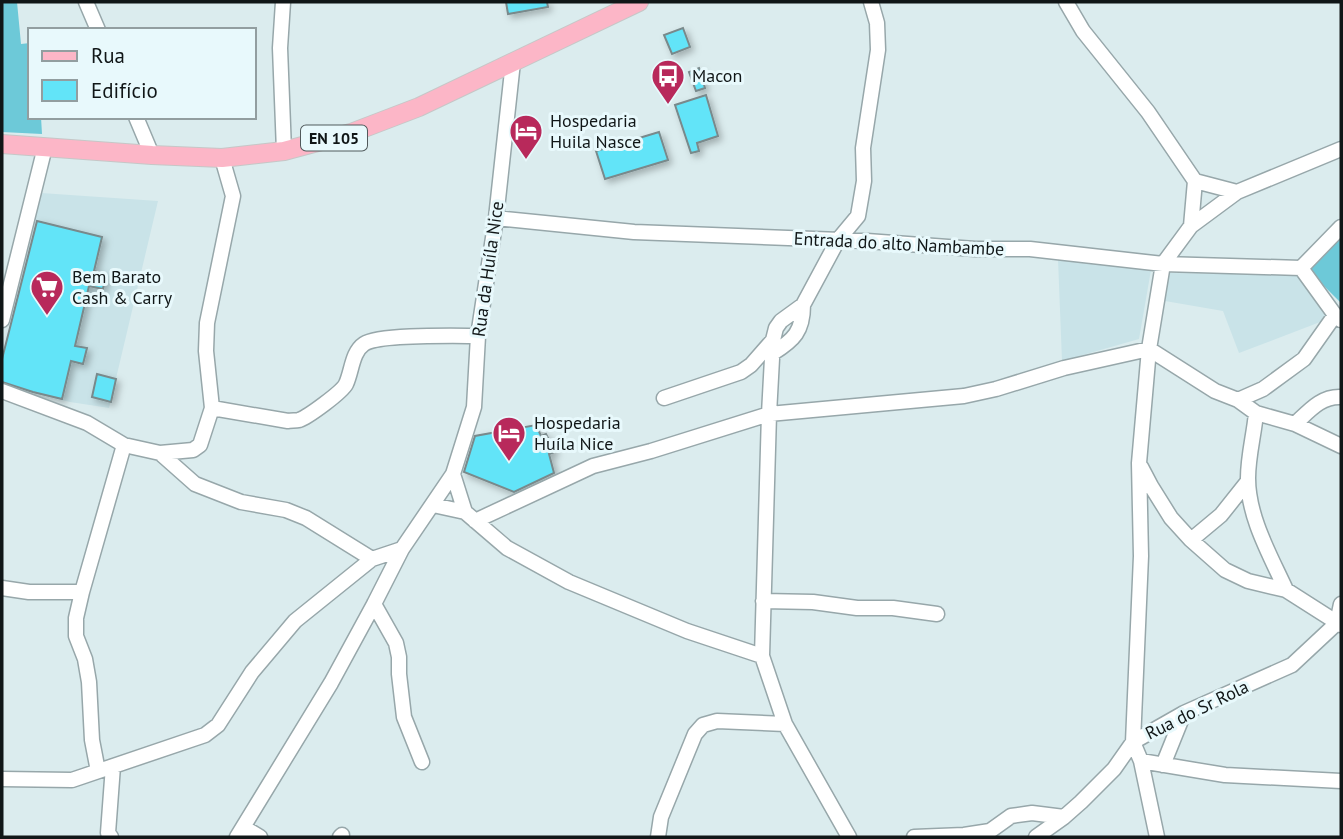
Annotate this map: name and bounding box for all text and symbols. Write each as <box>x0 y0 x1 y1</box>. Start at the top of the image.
legend <box>28 28 256 119</box>
text: Rua <box>91 42 125 69</box>
bus stop icon: Macon <box>649 57 687 106</box>
place label: Macon <box>692 64 742 87</box>
text: Edifício <box>91 77 158 104</box>
place label: Hospedaria Huila Nasce <box>550 109 641 153</box>
hotel icon: Hospedaria Huila Nasce <box>507 112 545 161</box>
road number: EN 105 <box>301 126 367 150</box>
street label: Rua da Huíla Nice <box>467 200 508 338</box>
street label: Entrada do alto Nambambe <box>793 227 1005 260</box>
place label: Bem Barato Cash & Carry <box>72 265 173 309</box>
supermarket icon: Bem Barato Cash & Carry <box>28 268 66 317</box>
place label: Hospedaria Huíla Nice <box>534 411 621 455</box>
hotel icon: Hospedaria Huíla Nice <box>490 414 528 463</box>
street label: Rua do Sr Rola <box>1141 675 1252 744</box>

